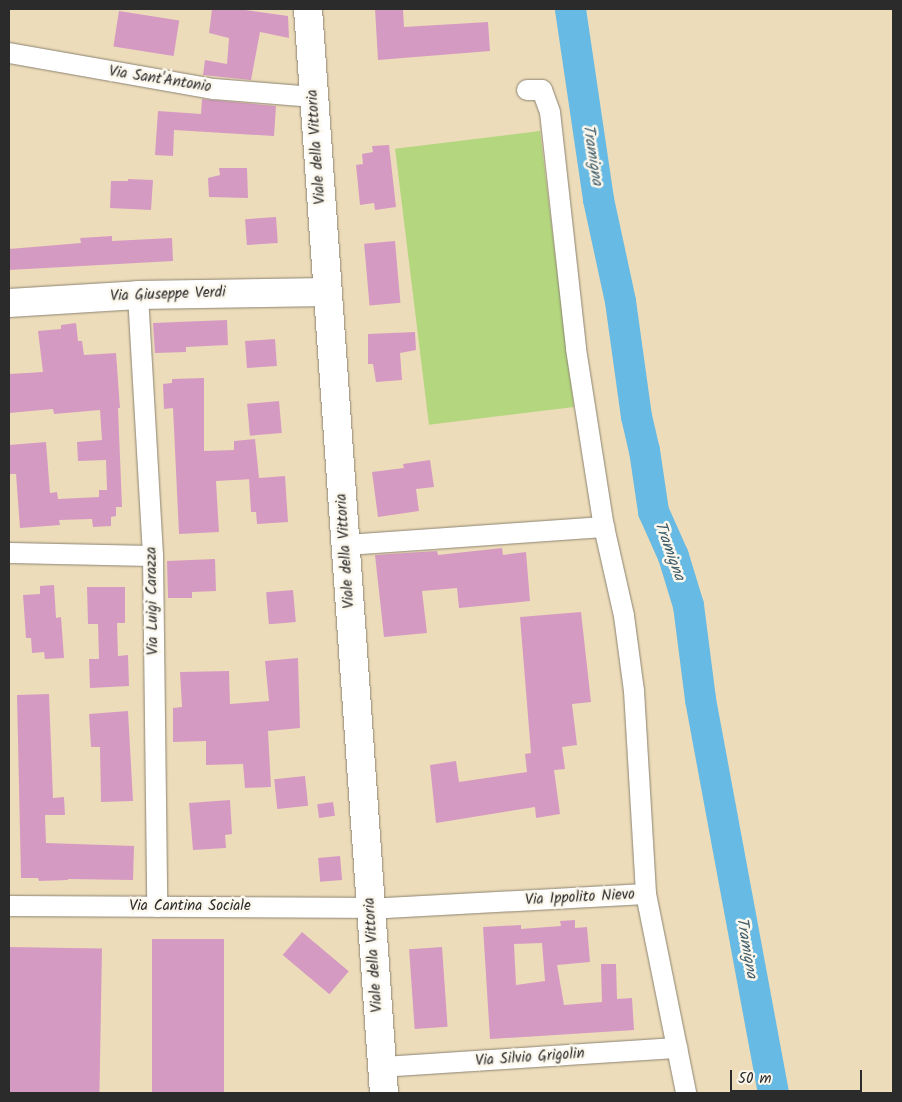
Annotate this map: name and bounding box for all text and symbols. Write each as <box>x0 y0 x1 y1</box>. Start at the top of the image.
street label: Via Sant'Antonio <box>107 63 213 97</box>
street label: Viale della Vittoria <box>304 89 330 205</box>
water label: Tramigna <box>578 123 606 187</box>
street label: Via Giuseppe Verdi <box>110 284 226 306</box>
street label: Viale della Vittoria <box>333 493 359 609</box>
water label: Tramigna <box>649 519 689 583</box>
street label: Via Luigi Carazza <box>143 547 163 655</box>
street label: Via Ippolito Nievo <box>525 886 635 910</box>
street label: Viale della Vittoria <box>361 897 387 1013</box>
street label: Via Cantina Sociale <box>129 898 251 916</box>
water label: Tramigna <box>731 916 761 980</box>
street label: Via Silvio Grigolin <box>475 1045 585 1071</box>
scale bar <box>732 1060 864 1092</box>
text: 50 m <box>738 1067 772 1091</box>

